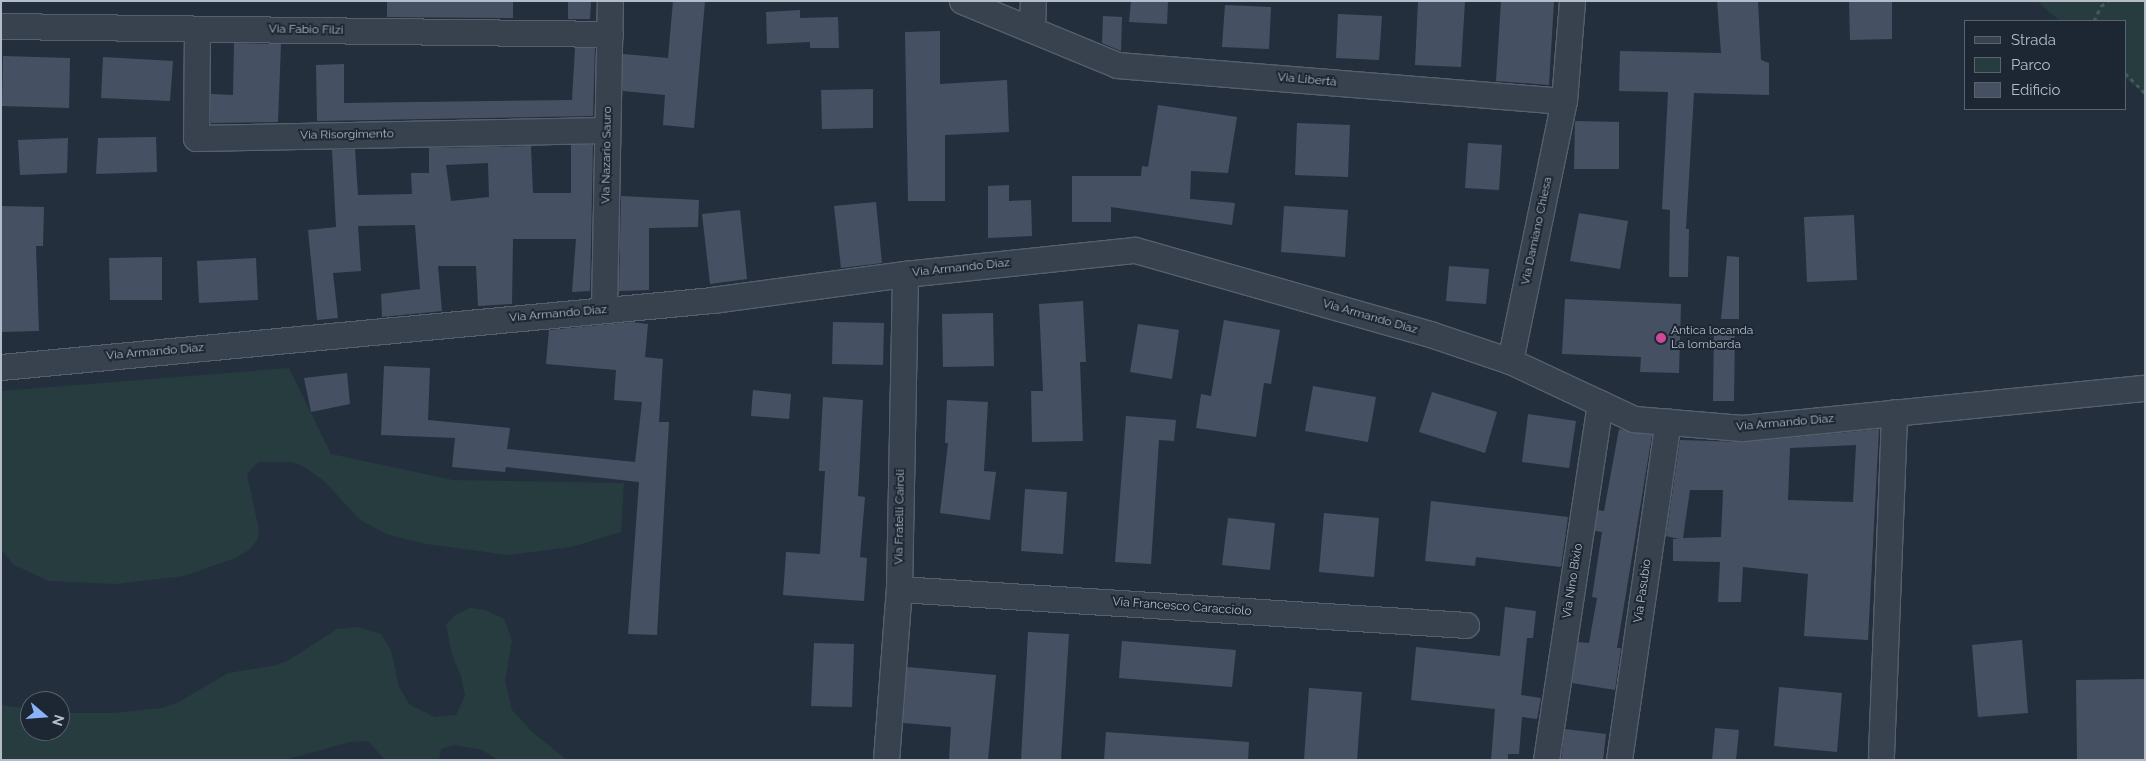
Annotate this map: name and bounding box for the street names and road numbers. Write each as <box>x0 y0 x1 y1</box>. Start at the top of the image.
street label: Via Fabio Filzi <box>268 22 344 38</box>
street label: Via Libertà <box>1277 70 1337 90</box>
street label: Via Nazario Sauro <box>599 106 615 204</box>
street label: Via Risorgimento <box>300 127 394 143</box>
street label: Via Damiano Chiesa <box>1519 176 1555 286</box>
street label: Via Armando Diaz <box>911 256 1011 280</box>
street label: Via Armando Diaz <box>1321 296 1419 338</box>
street label: Via Armando Diaz <box>508 303 608 325</box>
street label: Via Armando Diaz <box>105 341 205 363</box>
street label: Via Armando Diaz <box>1735 412 1835 434</box>
street label: Via Fratelli Cairoli <box>892 469 908 565</box>
street label: Via Nino Bixio <box>1560 542 1586 620</box>
street label: Via Pasubio <box>1631 558 1655 624</box>
street label: Via Francesco Caracciolo <box>1112 595 1252 619</box>

